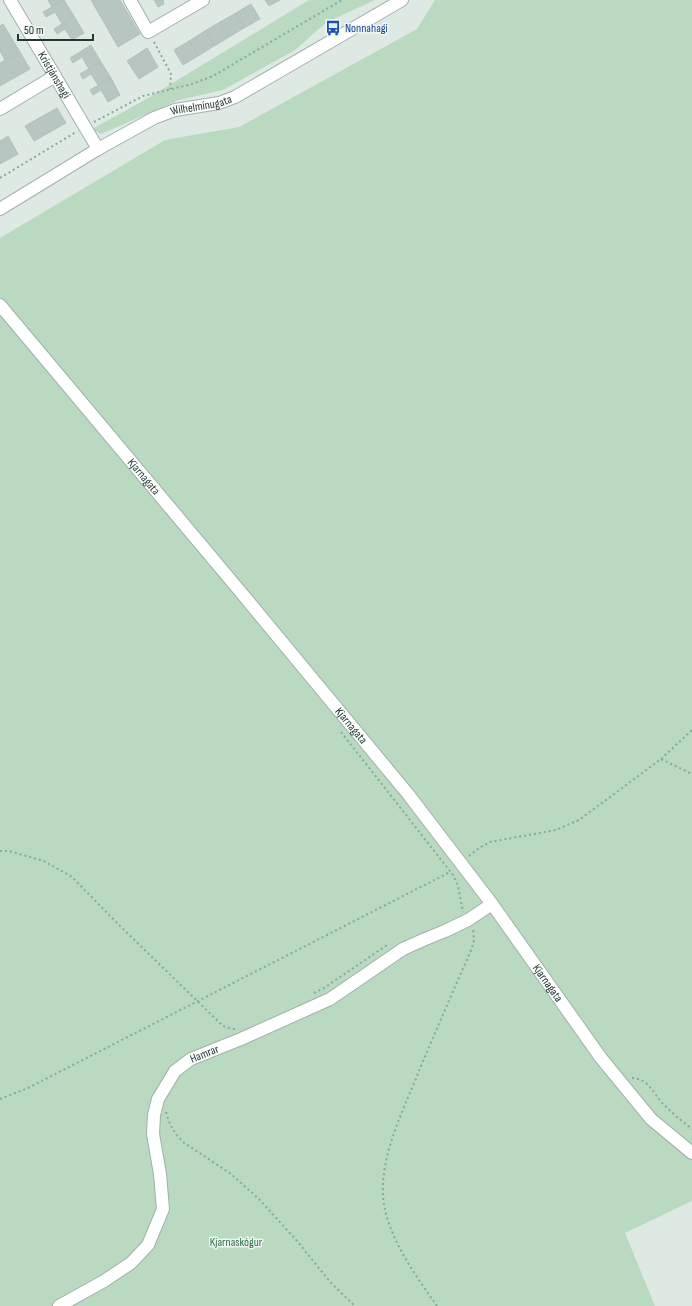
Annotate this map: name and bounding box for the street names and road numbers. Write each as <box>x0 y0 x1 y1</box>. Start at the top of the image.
street label: Kristjánshagi <box>34 49 74 101</box>
street label: Wilhelmínugata <box>168 92 234 119</box>
street label: Kjarnagata <box>124 456 163 499</box>
street label: Kjarnagata <box>331 705 371 748</box>
street label: Kjarnagata <box>529 961 566 1005</box>
street label: Hamrar <box>188 1041 222 1067</box>

